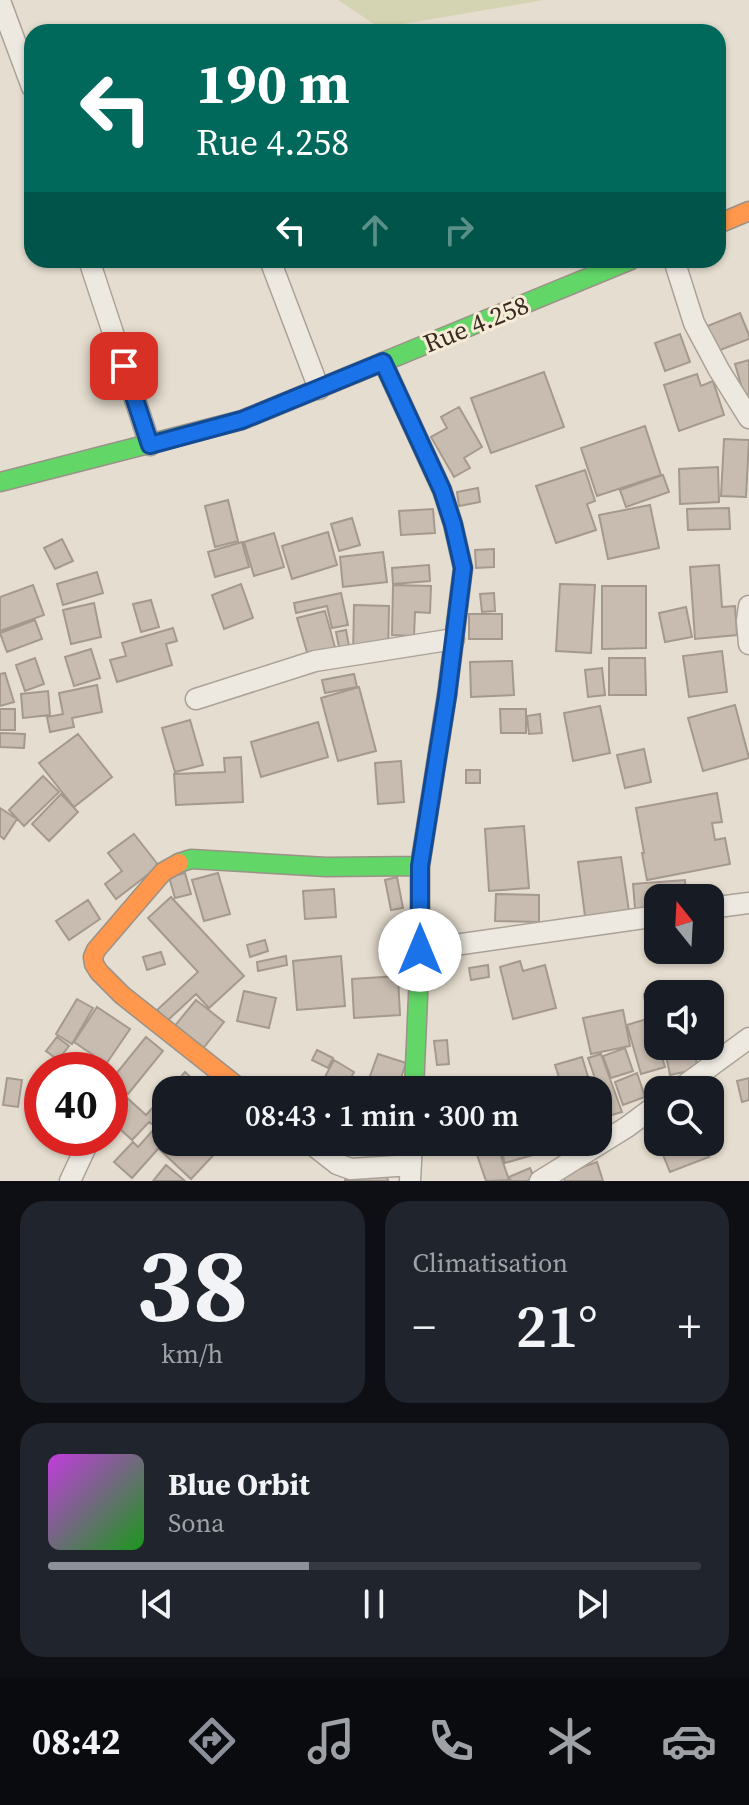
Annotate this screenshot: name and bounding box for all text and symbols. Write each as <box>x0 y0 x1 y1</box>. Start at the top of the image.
text: 190 m <box>196 45 350 122</box>
icon: left <box>64 56 168 160</box>
text: Rue 4.258 <box>196 118 349 167</box>
icon: left <box>269 208 313 252</box>
icon: ahead <box>353 208 397 252</box>
icon: right <box>437 208 481 252</box>
street label: Rue 4.258 <box>418 287 534 361</box>
pin <box>90 332 158 400</box>
icon: arrive <box>102 344 146 388</box>
north arrow <box>644 884 724 964</box>
map controls <box>644 884 724 1156</box>
position arrow <box>378 908 462 992</box>
button: sound <box>644 980 724 1060</box>
speed limit sign: 40 <box>24 1052 128 1156</box>
button: search <box>644 1076 724 1156</box>
text: 08:43 · 1 min · 300 m <box>245 1095 519 1136</box>
text: 38 <box>136 1212 249 1355</box>
text: Climatisation <box>413 1245 568 1281</box>
text: 21° <box>516 1285 598 1367</box>
text: − <box>413 1296 436 1357</box>
text: + <box>678 1296 701 1357</box>
text: km/h <box>161 1336 223 1372</box>
text: Blue Orbit <box>168 1464 310 1505</box>
text: Sona <box>168 1505 225 1541</box>
icon: previous <box>135 1582 179 1626</box>
icon: pause <box>352 1582 396 1626</box>
icon: next <box>570 1582 614 1626</box>
icon: directions <box>184 1713 240 1769</box>
icon: music <box>303 1713 359 1769</box>
icon: phone <box>423 1713 479 1769</box>
icon: climate <box>542 1713 598 1769</box>
icon: car <box>661 1713 717 1769</box>
text: 08:42 <box>32 1717 121 1766</box>

